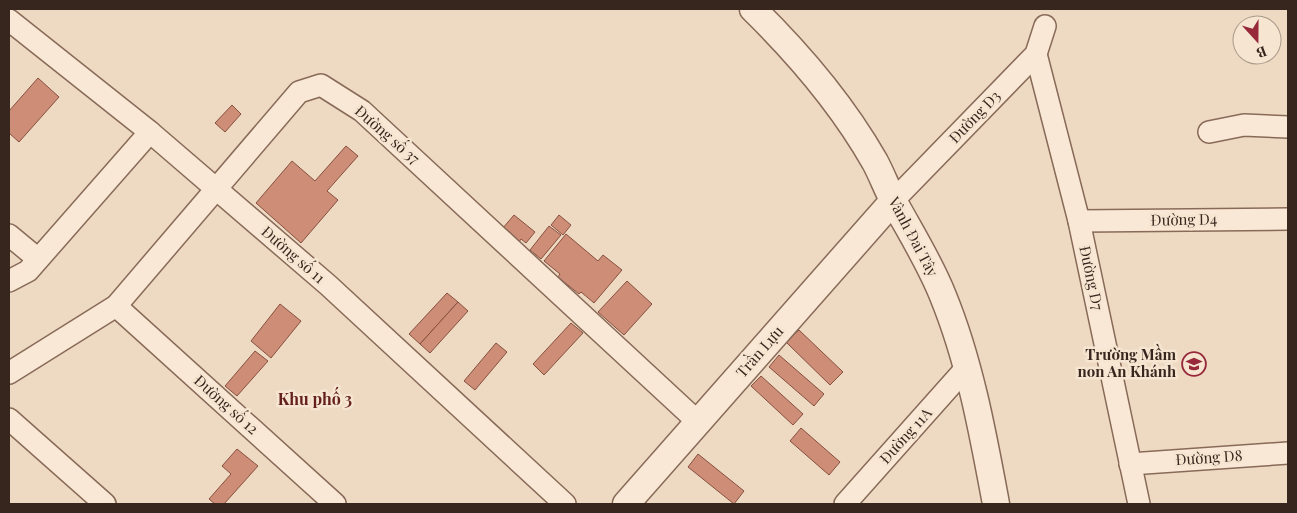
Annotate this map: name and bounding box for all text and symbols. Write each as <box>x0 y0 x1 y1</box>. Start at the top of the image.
north arrow <box>1232 15 1282 65</box>
text: B <box>1254 42 1270 63</box>
street label: Đường D3 <box>944 86 1005 147</box>
street label: Đường số 37 <box>351 100 425 168</box>
street label: Vành Đai Tây <box>884 192 943 280</box>
street label: Đường D4 <box>1151 208 1217 230</box>
street label: Đường số 11 <box>258 220 331 288</box>
street label: Đường D7 <box>1075 244 1109 312</box>
street label: Trần Lựu <box>731 321 787 381</box>
place label: Trường Mầm non An Khánh <box>1078 343 1176 381</box>
school or university icon: Trường Mầm non An Khánh <box>1181 351 1207 377</box>
street label: Đường số 12 <box>190 369 264 438</box>
district label: Khu phố 3 <box>278 386 352 409</box>
street label: Đường 11A <box>875 403 936 468</box>
street label: Đường D8 <box>1175 445 1243 469</box>

